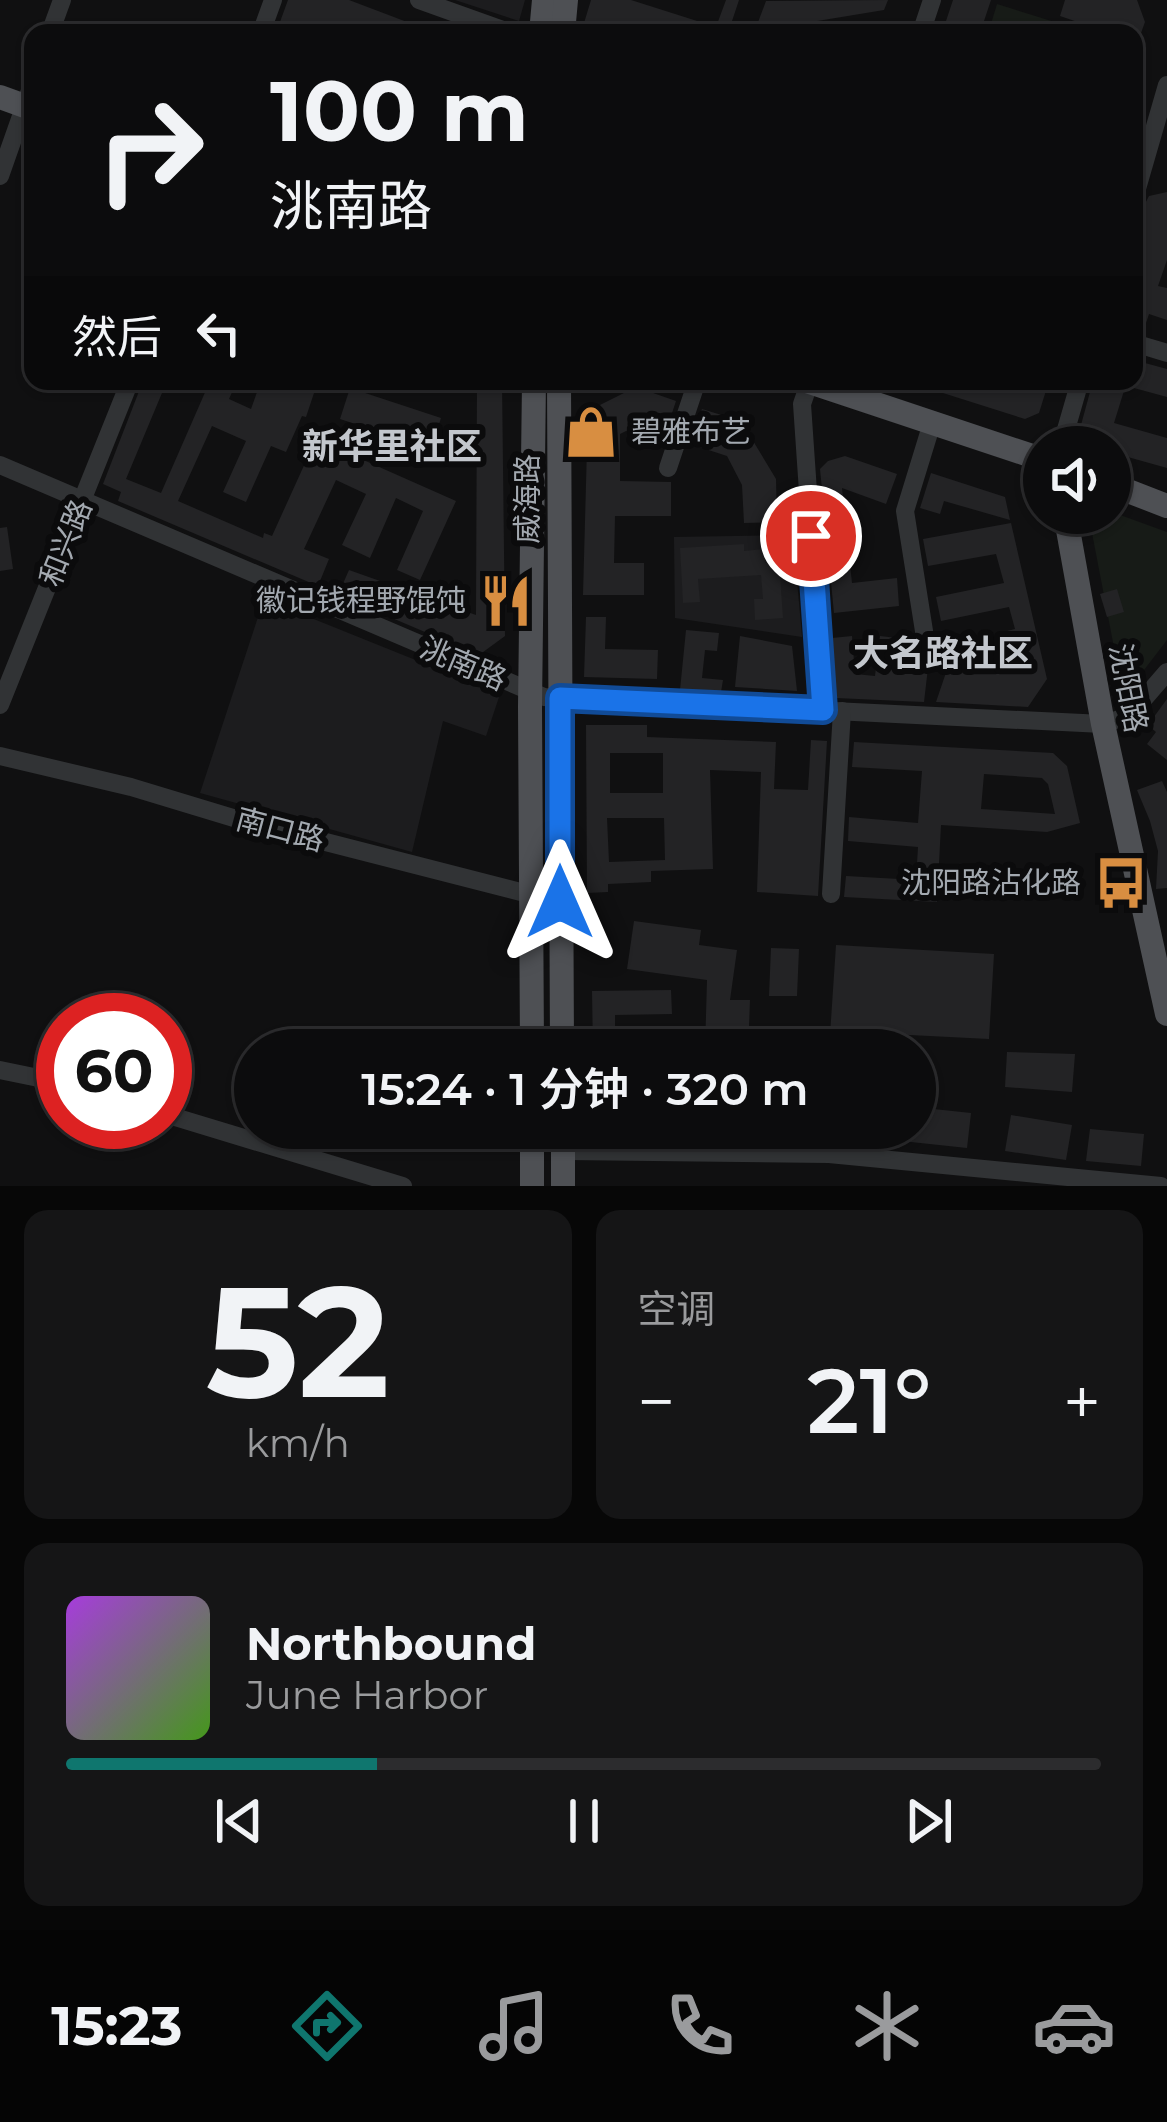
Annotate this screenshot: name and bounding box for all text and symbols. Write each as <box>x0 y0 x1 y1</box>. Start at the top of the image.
text: 100 m <box>270 60 529 162</box>
icon: right <box>72 72 228 228</box>
text: 洮南路 <box>270 173 432 239</box>
icon: left <box>186 300 252 366</box>
text: 然后 <box>72 309 162 364</box>
shop icon: 碧雅布艺 <box>562 403 620 461</box>
place label: 碧雅布艺 <box>631 413 751 450</box>
district label: 新华里社区 <box>302 424 482 468</box>
map controls <box>1023 426 1131 534</box>
button: sound <box>1023 426 1131 534</box>
street label: 威海路 <box>509 454 546 544</box>
pin <box>760 485 862 587</box>
street label: 和兴路 <box>32 494 100 591</box>
icon: arrive <box>778 503 844 569</box>
restaurant icon: 徽记钱程野馄饨 <box>477 572 535 630</box>
place label: 徽记钱程野馄饨 <box>256 582 466 619</box>
street label: 洮南路 <box>415 629 512 698</box>
district label: 大名路社区 <box>853 631 1033 675</box>
street label: 沈阳路 <box>1102 640 1155 736</box>
street label: 南口路 <box>232 800 328 859</box>
position arrow <box>497 839 623 965</box>
bus stop icon: 沈阳路沾化路 <box>1092 854 1150 912</box>
place label: 沈阳路沾化路 <box>901 864 1081 901</box>
speed limit sign: 60 <box>36 993 192 1149</box>
text: 15:24 · 1 分钟 · 320 m <box>361 1061 809 1116</box>
text: 52 <box>206 1246 390 1436</box>
text: 空调 <box>638 1285 716 1333</box>
text: 21° <box>807 1346 931 1456</box>
text: − <box>638 1361 675 1442</box>
text: + <box>1063 1361 1101 1442</box>
text: km/h <box>246 1419 350 1467</box>
text: Northbound <box>246 1616 536 1671</box>
text: June Harbor <box>246 1671 488 1719</box>
icon: previous <box>206 1788 272 1854</box>
icon: pause <box>551 1788 617 1854</box>
icon: next <box>896 1788 962 1854</box>
icon: directions <box>285 1984 369 2068</box>
icon: music <box>472 1984 556 2068</box>
icon: phone <box>658 1984 742 2068</box>
icon: climate <box>845 1984 929 2068</box>
icon: car <box>1032 1984 1116 2068</box>
text: 15:23 <box>51 1993 183 2059</box>

